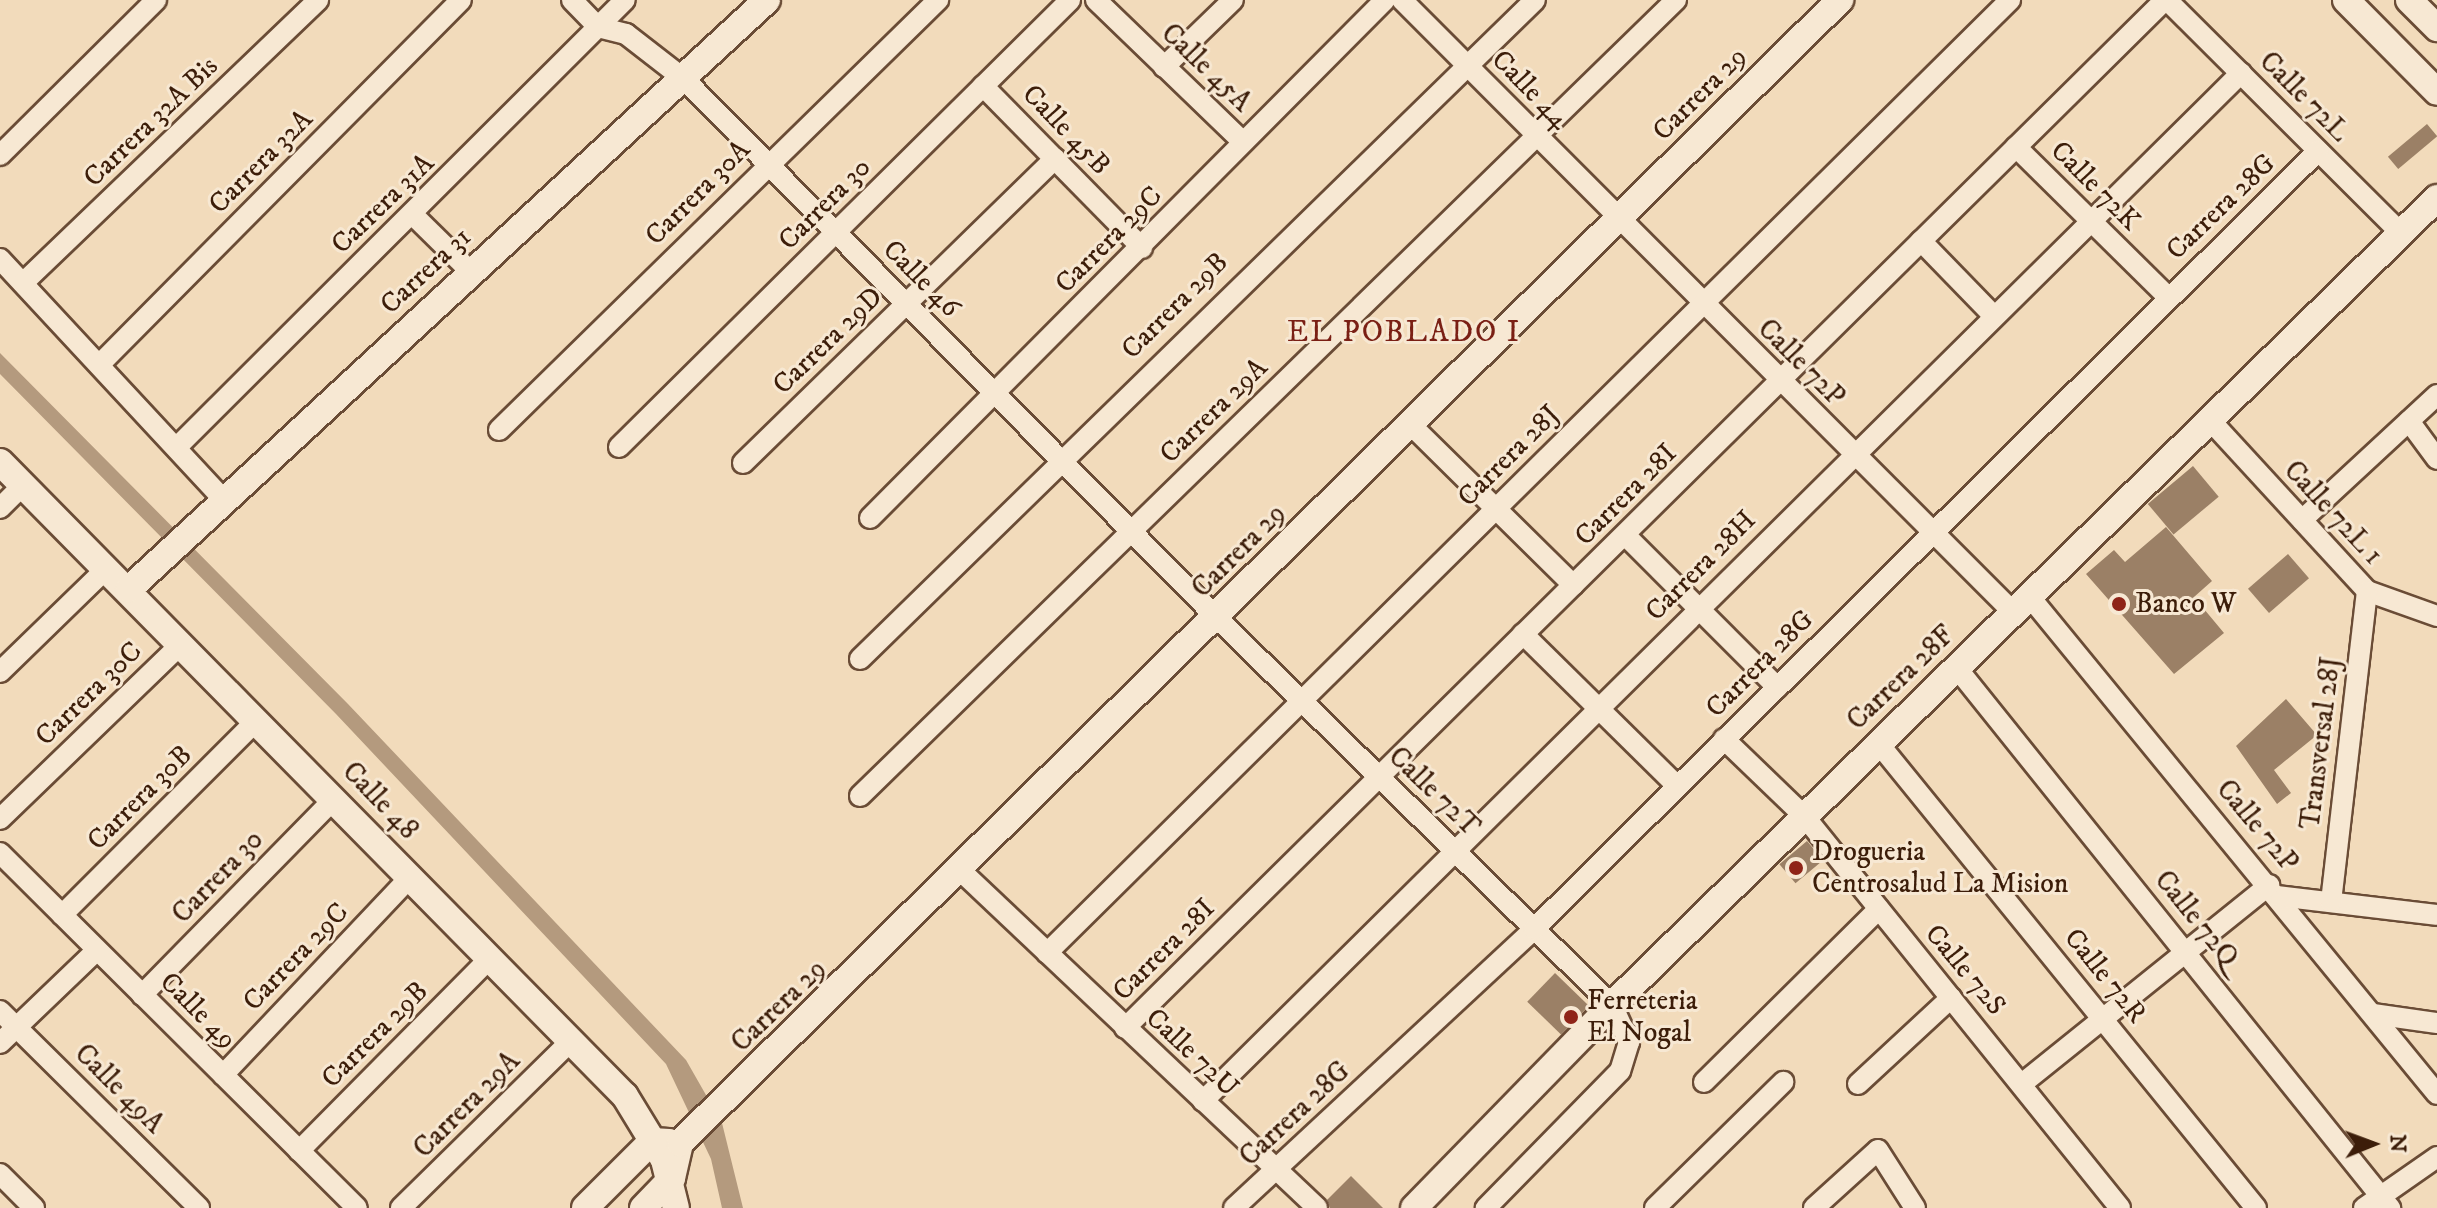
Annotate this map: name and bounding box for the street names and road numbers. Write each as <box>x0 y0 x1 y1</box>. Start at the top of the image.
street label: Calle 45A <box>1154 17 1258 119</box>
street label: Carrera 29 <box>1646 40 1754 148</box>
street label: Calle 44 <box>1484 43 1576 137</box>
street label: Calle 72L <box>2252 45 2356 149</box>
street label: Carrera 32A Bis <box>77 50 225 194</box>
street label: Calle 45B <box>1015 78 1117 182</box>
street label: Carrera 32A <box>202 103 320 221</box>
street label: Carrera 30A <box>639 134 757 252</box>
street label: Calle 72K <box>2043 134 2147 238</box>
street label: Carrera 31A <box>325 147 441 261</box>
street label: Carrera 28G <box>2159 147 2283 267</box>
street label: Carrera 30 <box>772 151 878 257</box>
street label: Carrera 29C <box>1048 179 1170 301</box>
street label: Carrera 31 <box>374 221 478 321</box>
street label: Calle 46 <box>875 233 967 325</box>
street label: Carrera 29B <box>1115 246 1235 366</box>
street label: Carrera 29D <box>766 280 890 402</box>
street label: Calle 72P <box>1750 312 1852 414</box>
street label: Carrera 29A <box>1153 351 1275 471</box>
street label: Carrera 28J <box>1451 398 1567 514</box>
street label: Carrera 28I <box>1568 437 1684 553</box>
street label: Calle 72L 1 <box>2276 454 2390 572</box>
street label: Carrera 29 <box>1185 497 1293 605</box>
street label: Carrera 28H <box>1639 504 1763 628</box>
street label: Carrera 28G <box>1699 603 1821 725</box>
street label: Carrera 28F <box>1840 619 1962 737</box>
street label: Carrera 30C <box>29 635 149 753</box>
street label: Transversal 28J <box>2294 655 2348 831</box>
street label: Carrera 30B <box>81 739 199 857</box>
street label: Calle 72T <box>1381 740 1487 844</box>
street label: Calle 48 <box>335 755 425 847</box>
street label: Calle 72P <box>2209 773 2305 879</box>
street label: Carrera 30 <box>165 823 271 931</box>
street label: Calle 72Q <box>2147 864 2245 974</box>
street label: Carrera 28I <box>1106 892 1222 1008</box>
street label: Carrera 29C <box>236 896 356 1018</box>
street label: Calle 72S <box>1917 918 2013 1022</box>
street label: Calle 72R <box>2057 922 2153 1030</box>
street label: Carrera 29 <box>725 953 833 1059</box>
street label: Calle 49 <box>153 966 243 1056</box>
street label: Carrera 29B <box>315 975 435 1095</box>
street label: Calle 72U <box>1138 1001 1246 1105</box>
street label: Calle 49A <box>67 1037 171 1141</box>
street label: Carrera 29A <box>407 1045 527 1165</box>
street label: Carrera 28G <box>1233 1054 1357 1174</box>

